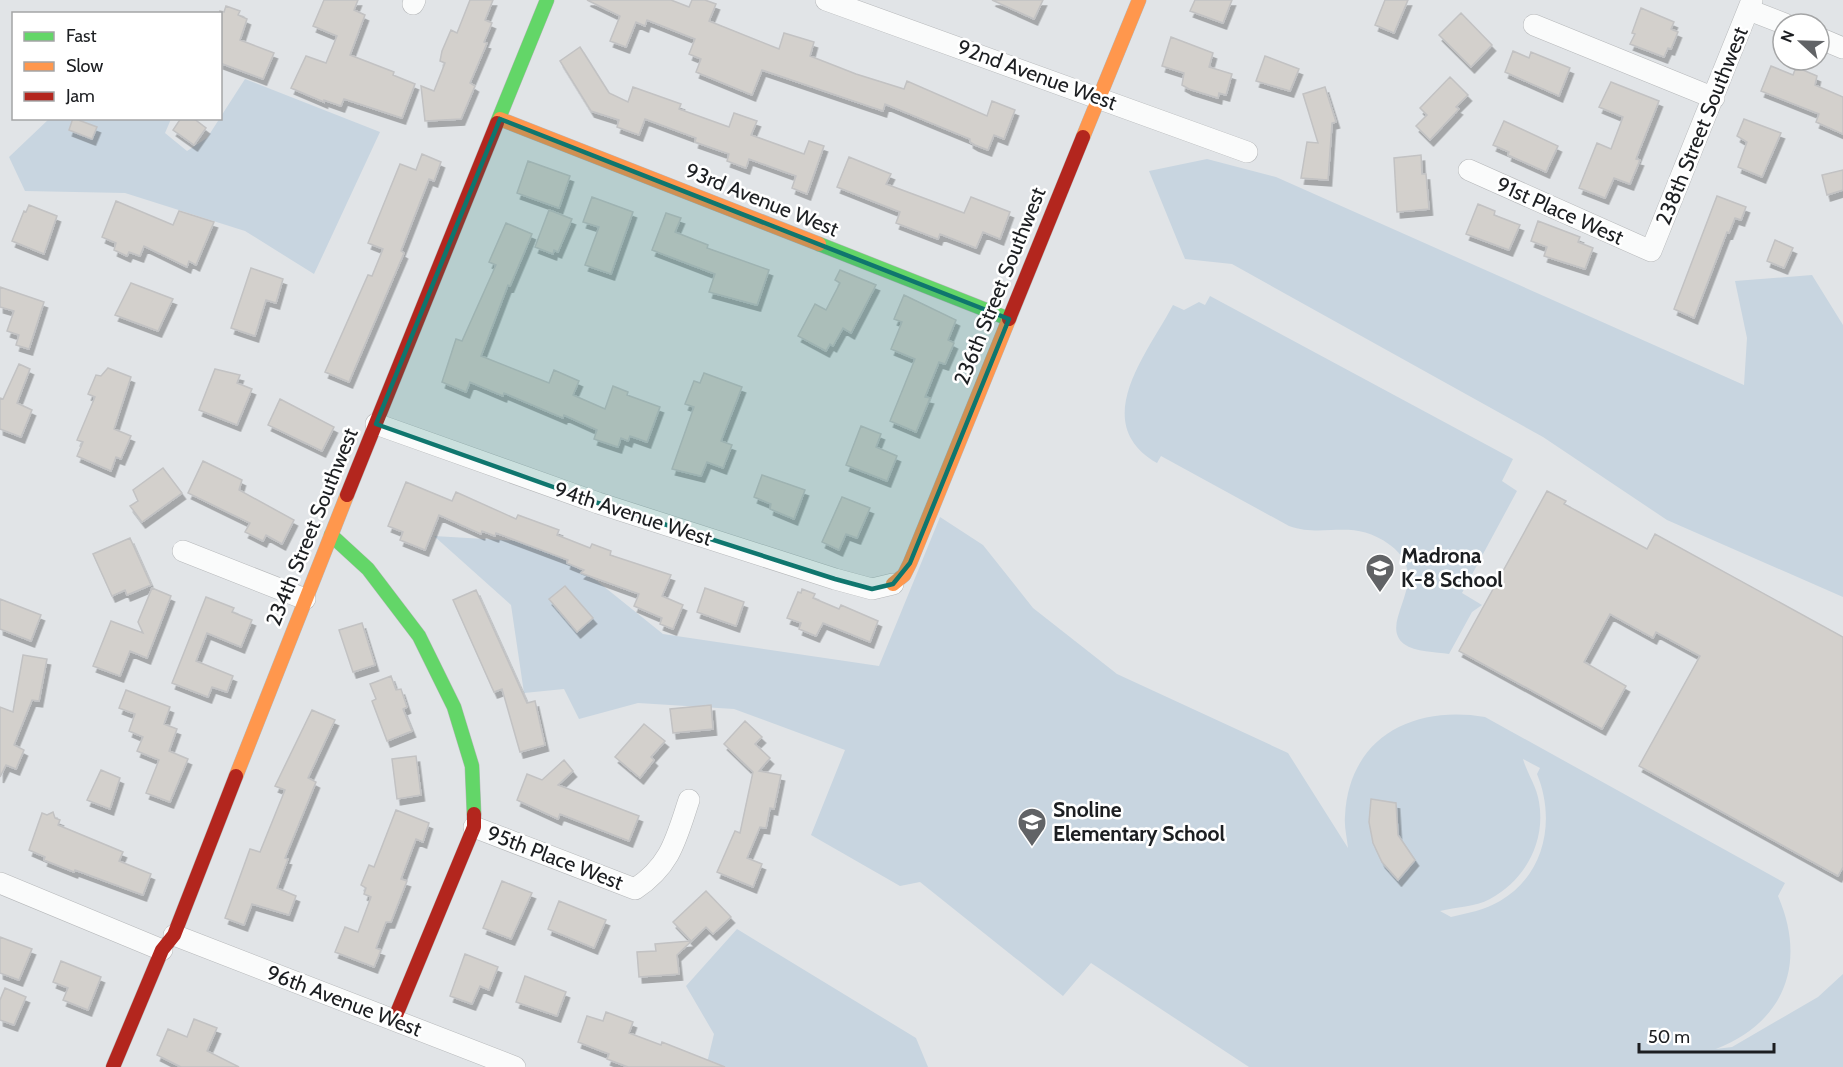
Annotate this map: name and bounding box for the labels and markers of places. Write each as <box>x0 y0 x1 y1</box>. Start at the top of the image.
place label: Madrona K-8 School <box>1401 543 1503 592</box>
school or university icon: Madrona K-8 School <box>1364 552 1396 594</box>
place label: Snoline Elementary School <box>1053 797 1226 846</box>
school or university icon: Snoline Elementary School <box>1016 806 1048 848</box>

